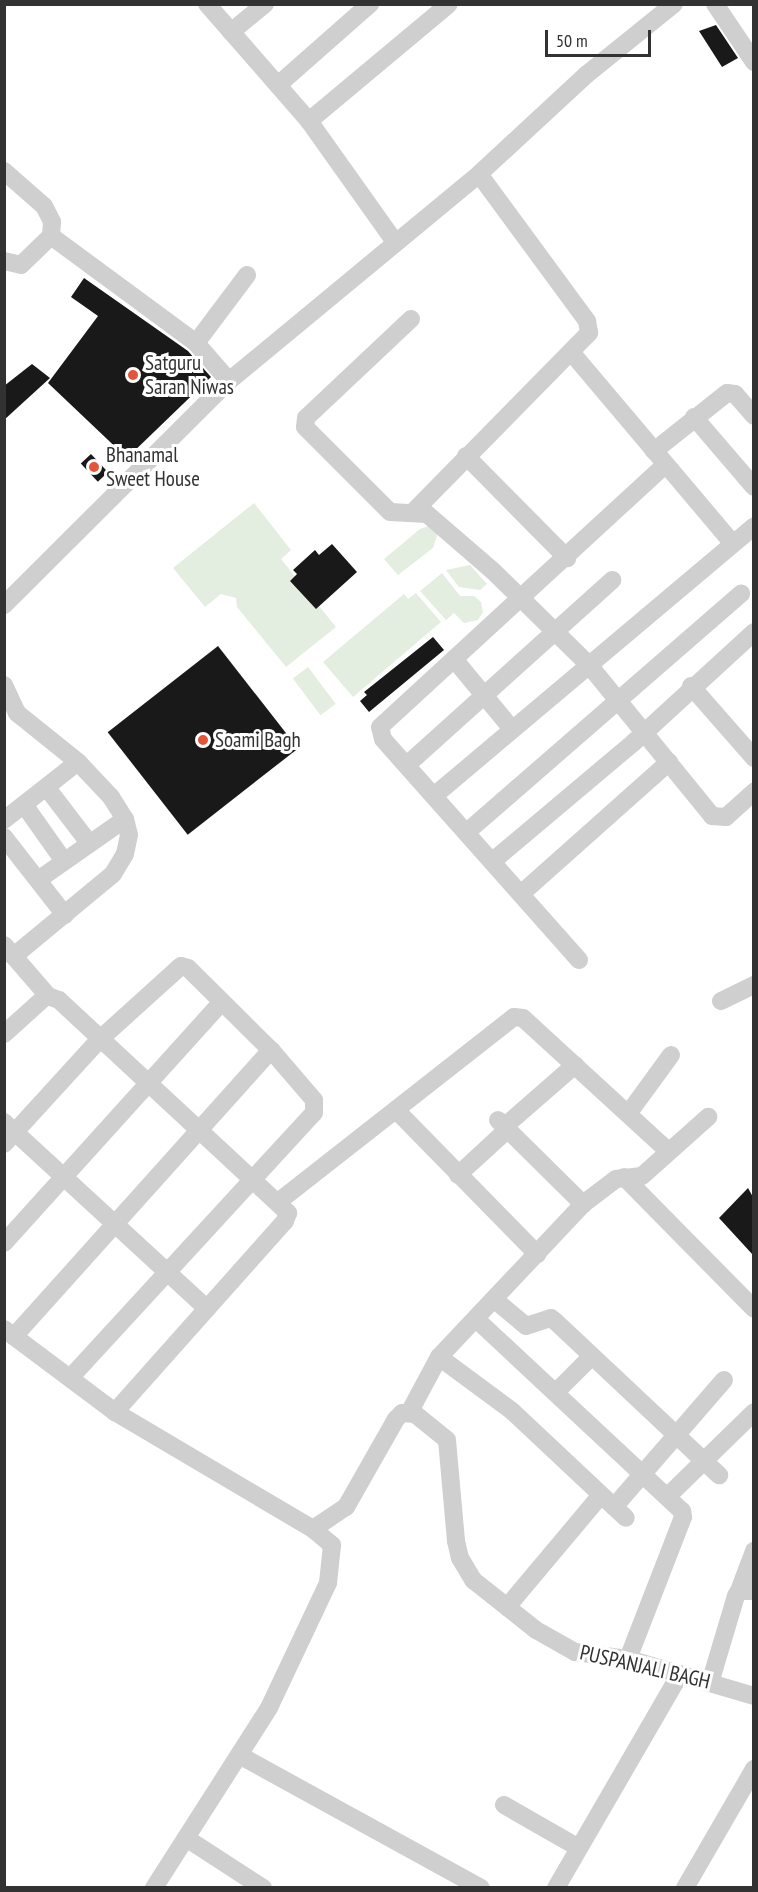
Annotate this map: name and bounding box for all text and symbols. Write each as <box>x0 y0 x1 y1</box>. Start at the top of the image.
scale bar <box>548 18 654 56</box>
text: 50 m <box>556 29 588 52</box>
place label: Satguru Saran Niwas <box>145 350 234 400</box>
marker: Satguru Saran Niwas <box>126 368 140 382</box>
place label: Bhanamal Sweet House <box>106 442 200 492</box>
marker: Bhanamal Sweet House <box>87 460 101 474</box>
place label: Soami Bagh <box>215 727 301 753</box>
marker: Soami Bagh <box>196 733 210 747</box>
street label: PUSPANJALI BAGH <box>577 1640 713 1694</box>

